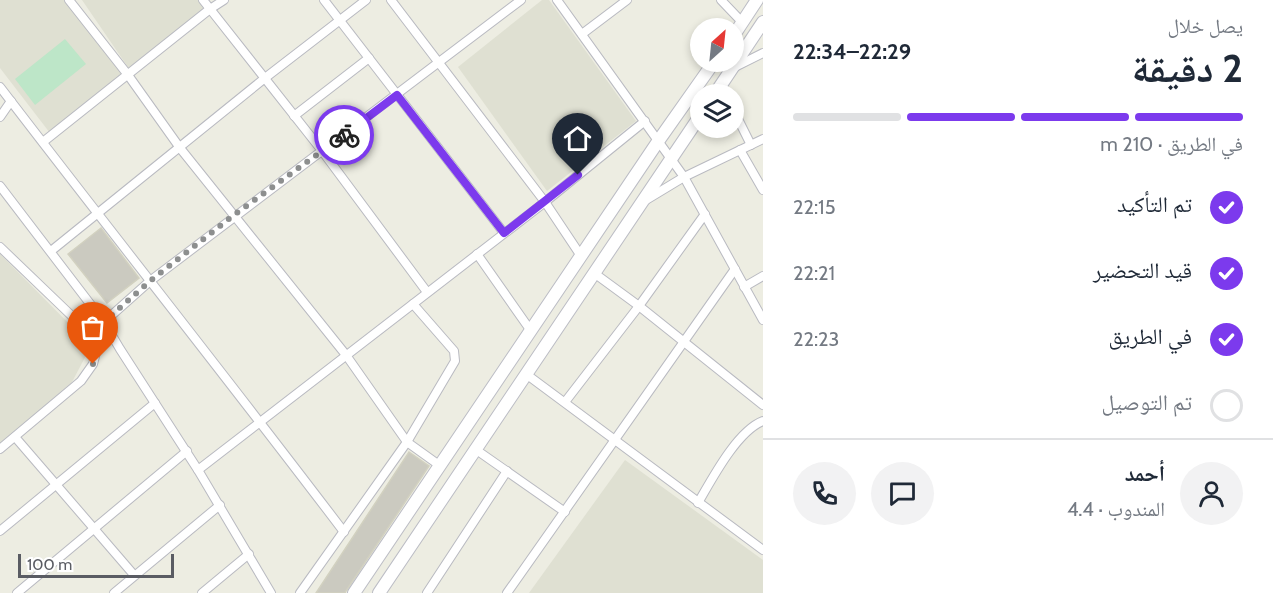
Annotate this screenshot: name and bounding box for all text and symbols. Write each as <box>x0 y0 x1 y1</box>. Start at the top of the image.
text: يصل خلال <box>1167 14 1243 38</box>
north arrow <box>690 18 744 72</box>
map controls <box>690 18 744 138</box>
text: 22:29–22:34 <box>793 38 911 65</box>
text: 2 دقيقة <box>1132 44 1243 92</box>
button: layers <box>690 84 744 138</box>
courier <box>314 105 374 165</box>
pin <box>552 113 603 175</box>
icon: bike <box>328 119 361 152</box>
icon: home <box>561 122 594 155</box>
text: في الطريق · 210 m <box>1100 132 1243 156</box>
text: تم التأكيد <box>1117 191 1192 218</box>
icon: check <box>1210 191 1243 224</box>
text: 22:15 <box>793 195 835 219</box>
text: قيد التحضير <box>1093 257 1192 284</box>
icon: check <box>1210 257 1243 290</box>
text: 22:21 <box>793 261 835 285</box>
pin <box>67 302 118 364</box>
icon: bag <box>76 311 109 344</box>
text: في الطريق <box>1108 323 1192 350</box>
icon: check <box>1210 323 1243 356</box>
text: 22:23 <box>793 327 839 351</box>
text: تم التوصيل <box>1102 389 1192 416</box>
text: أحمد <box>1125 460 1165 487</box>
button: phone <box>793 462 856 525</box>
button: chat <box>871 462 934 525</box>
button: person <box>1180 462 1243 525</box>
text: المندوب · 4.4 <box>1067 497 1165 521</box>
scale bar <box>18 551 174 578</box>
text: 100 m <box>27 555 72 574</box>

